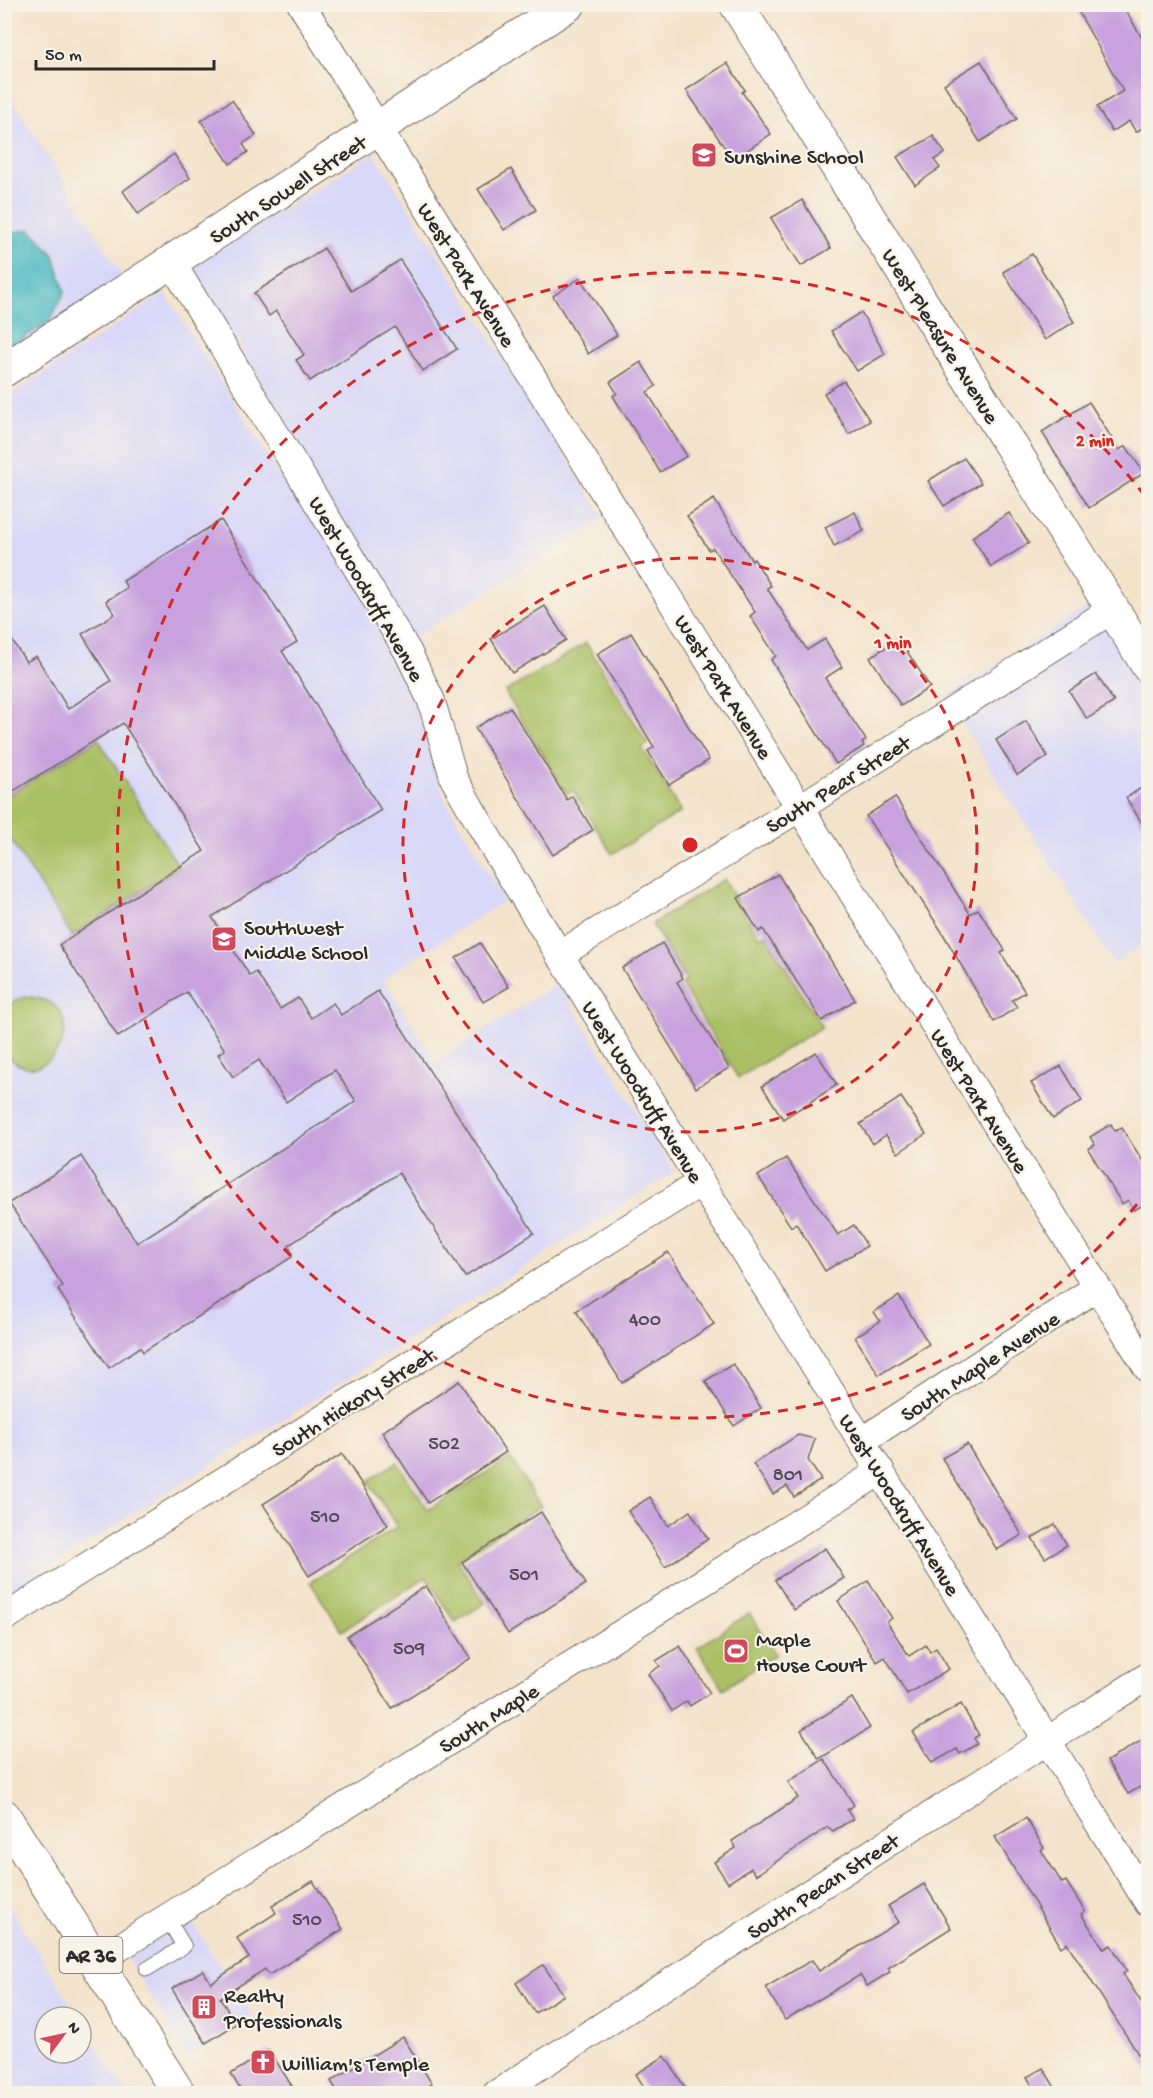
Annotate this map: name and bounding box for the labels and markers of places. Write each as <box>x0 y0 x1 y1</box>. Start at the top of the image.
school or university icon: Sunshine School <box>689 140 719 170</box>
place label: Sunshine School <box>724 146 864 172</box>
centre of rings <box>680 835 700 855</box>
place label: Southwest Middle School <box>244 917 369 968</box>
school or university icon: Southwest Middle School <box>209 924 239 954</box>
place label: Maple House Court <box>756 1629 867 1680</box>
sports icon: Maple House Court <box>721 1636 751 1666</box>
place label: Realty Professionals <box>223 1985 342 2036</box>
building icon: Realty Professionals <box>189 1992 219 2022</box>
church icon: William's Temple <box>248 2047 278 2077</box>
place label: William's Temple <box>282 2053 430 2079</box>

